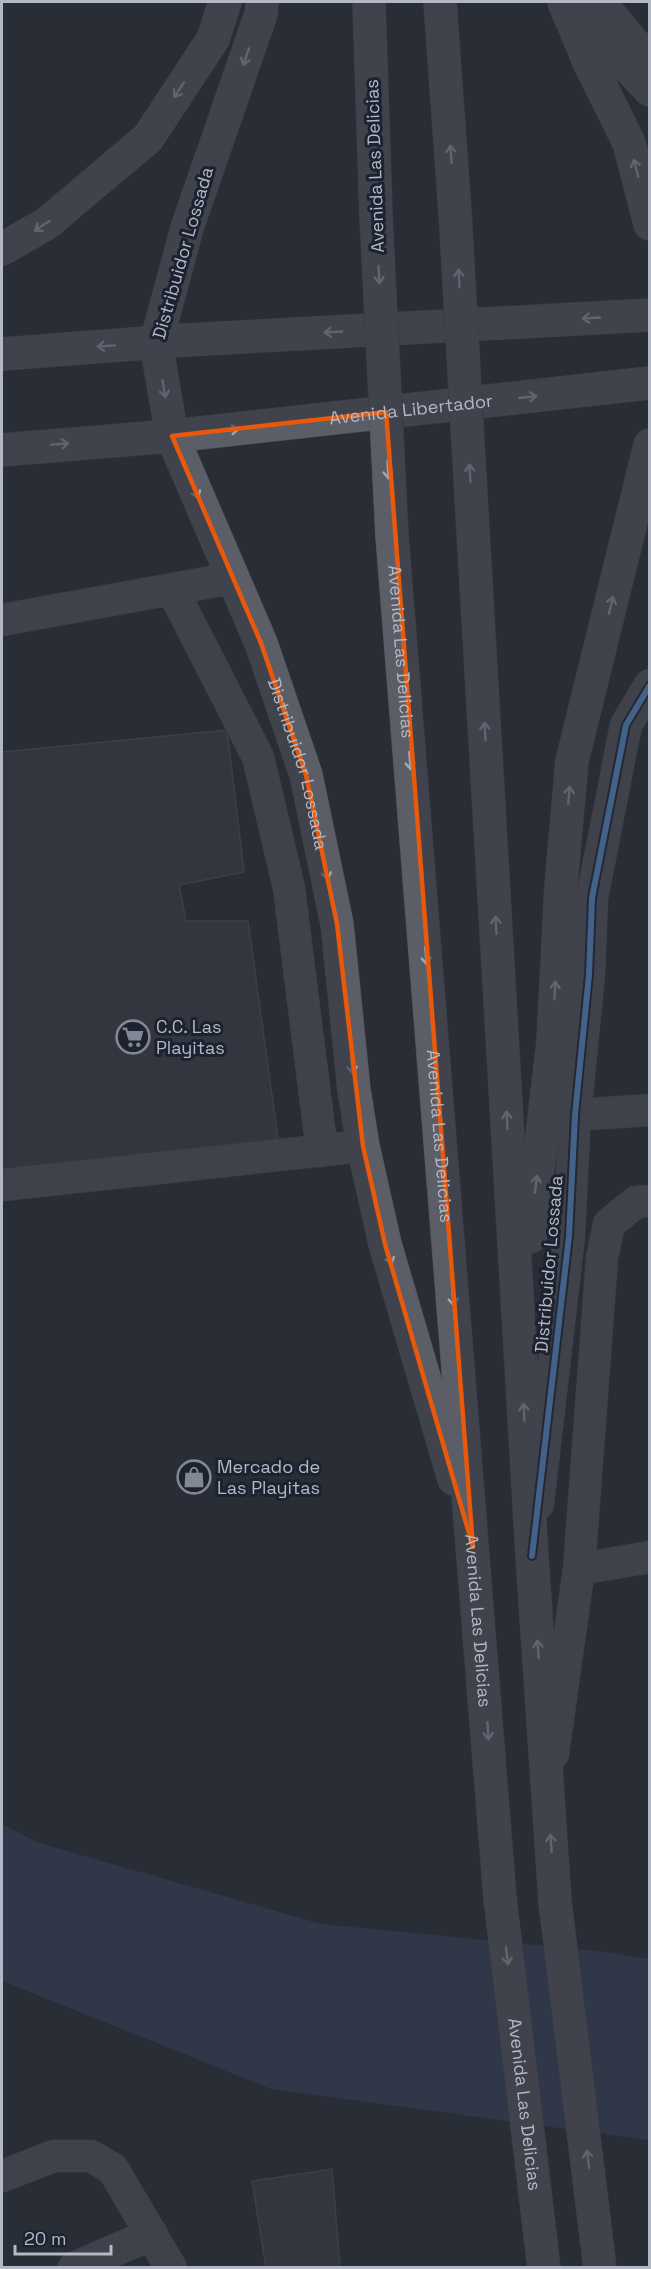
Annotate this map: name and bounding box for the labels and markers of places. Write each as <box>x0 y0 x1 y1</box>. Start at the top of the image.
place label: C.C. Las Playitas <box>156 1015 225 1059</box>
supermarket icon: C.C. Las Playitas <box>115 1019 151 1055</box>
place label: Mercado de Las Playitas <box>217 1455 320 1499</box>
shop icon: Mercado de Las Playitas <box>176 1459 212 1495</box>

